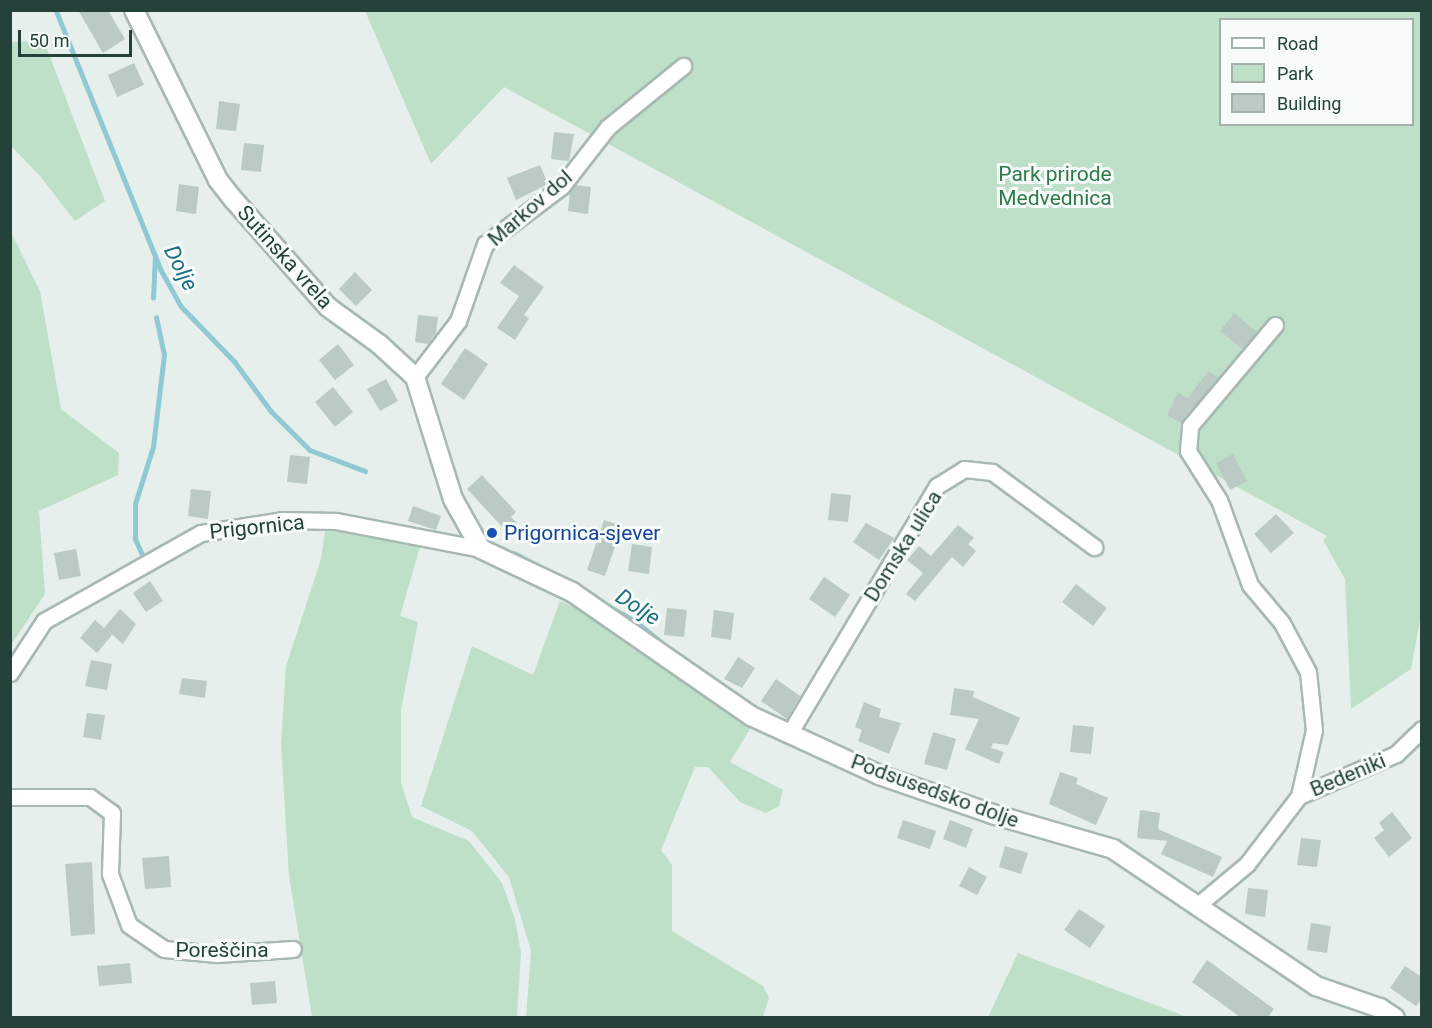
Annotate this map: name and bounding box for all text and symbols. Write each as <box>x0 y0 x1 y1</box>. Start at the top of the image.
scale bar <box>21 18 135 56</box>
legend <box>1219 18 1414 126</box>
text: 50 m <box>29 30 69 51</box>
text: Road <box>1277 33 1318 54</box>
text: Park <box>1277 63 1313 84</box>
text: Building <box>1277 93 1341 114</box>
park label: Park prirode Medvednica <box>998 161 1112 211</box>
street label: Markov dol <box>483 164 577 252</box>
street label: Sutinska vrela <box>232 200 338 314</box>
water label: Dolje <box>158 241 204 295</box>
street label: Domska ulica <box>859 486 947 606</box>
street label: Prigornica <box>208 509 306 545</box>
place label: Prigornica-sjever <box>504 520 660 546</box>
marker: Prigornica-sjever <box>485 526 499 540</box>
water label: Dolje <box>611 583 665 631</box>
street label: Bedeniki <box>1306 748 1390 802</box>
street label: Podsusedsko dolje <box>848 749 1022 833</box>
street label: Poreščina <box>175 937 269 963</box>

